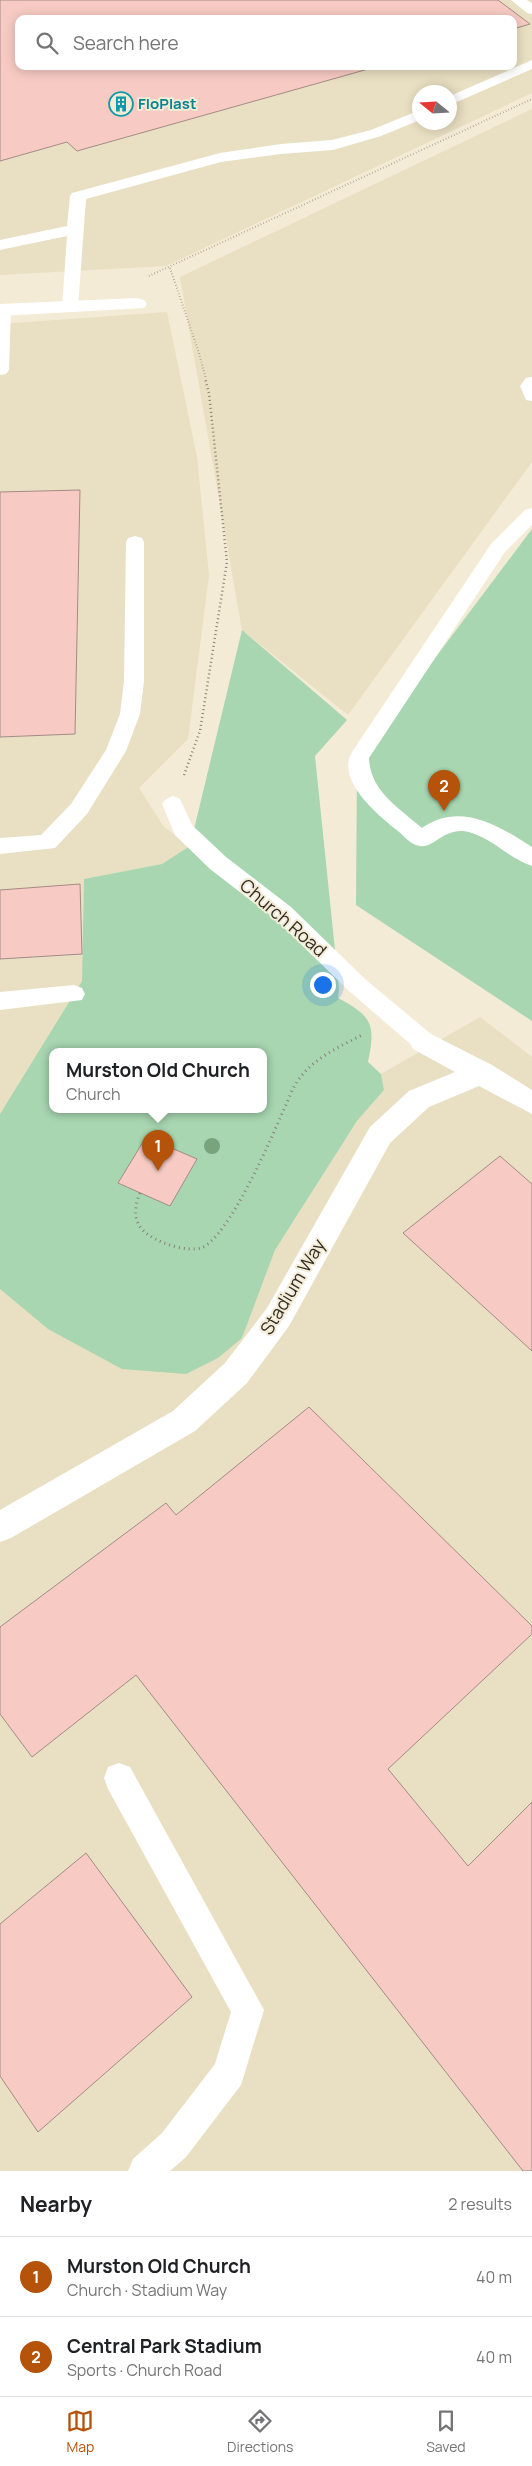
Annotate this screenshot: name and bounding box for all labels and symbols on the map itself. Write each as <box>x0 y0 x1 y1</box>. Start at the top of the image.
north arrow <box>412 85 457 130</box>
building icon: FloPlast <box>108 91 134 117</box>
place label: FloPlast <box>138 93 196 114</box>
pin: 2 <box>428 770 460 811</box>
street label: Church Road <box>235 873 332 962</box>
your location <box>310 972 336 998</box>
pin: 1 <box>142 1130 174 1171</box>
street label: Stadium Way <box>254 1234 330 1339</box>

